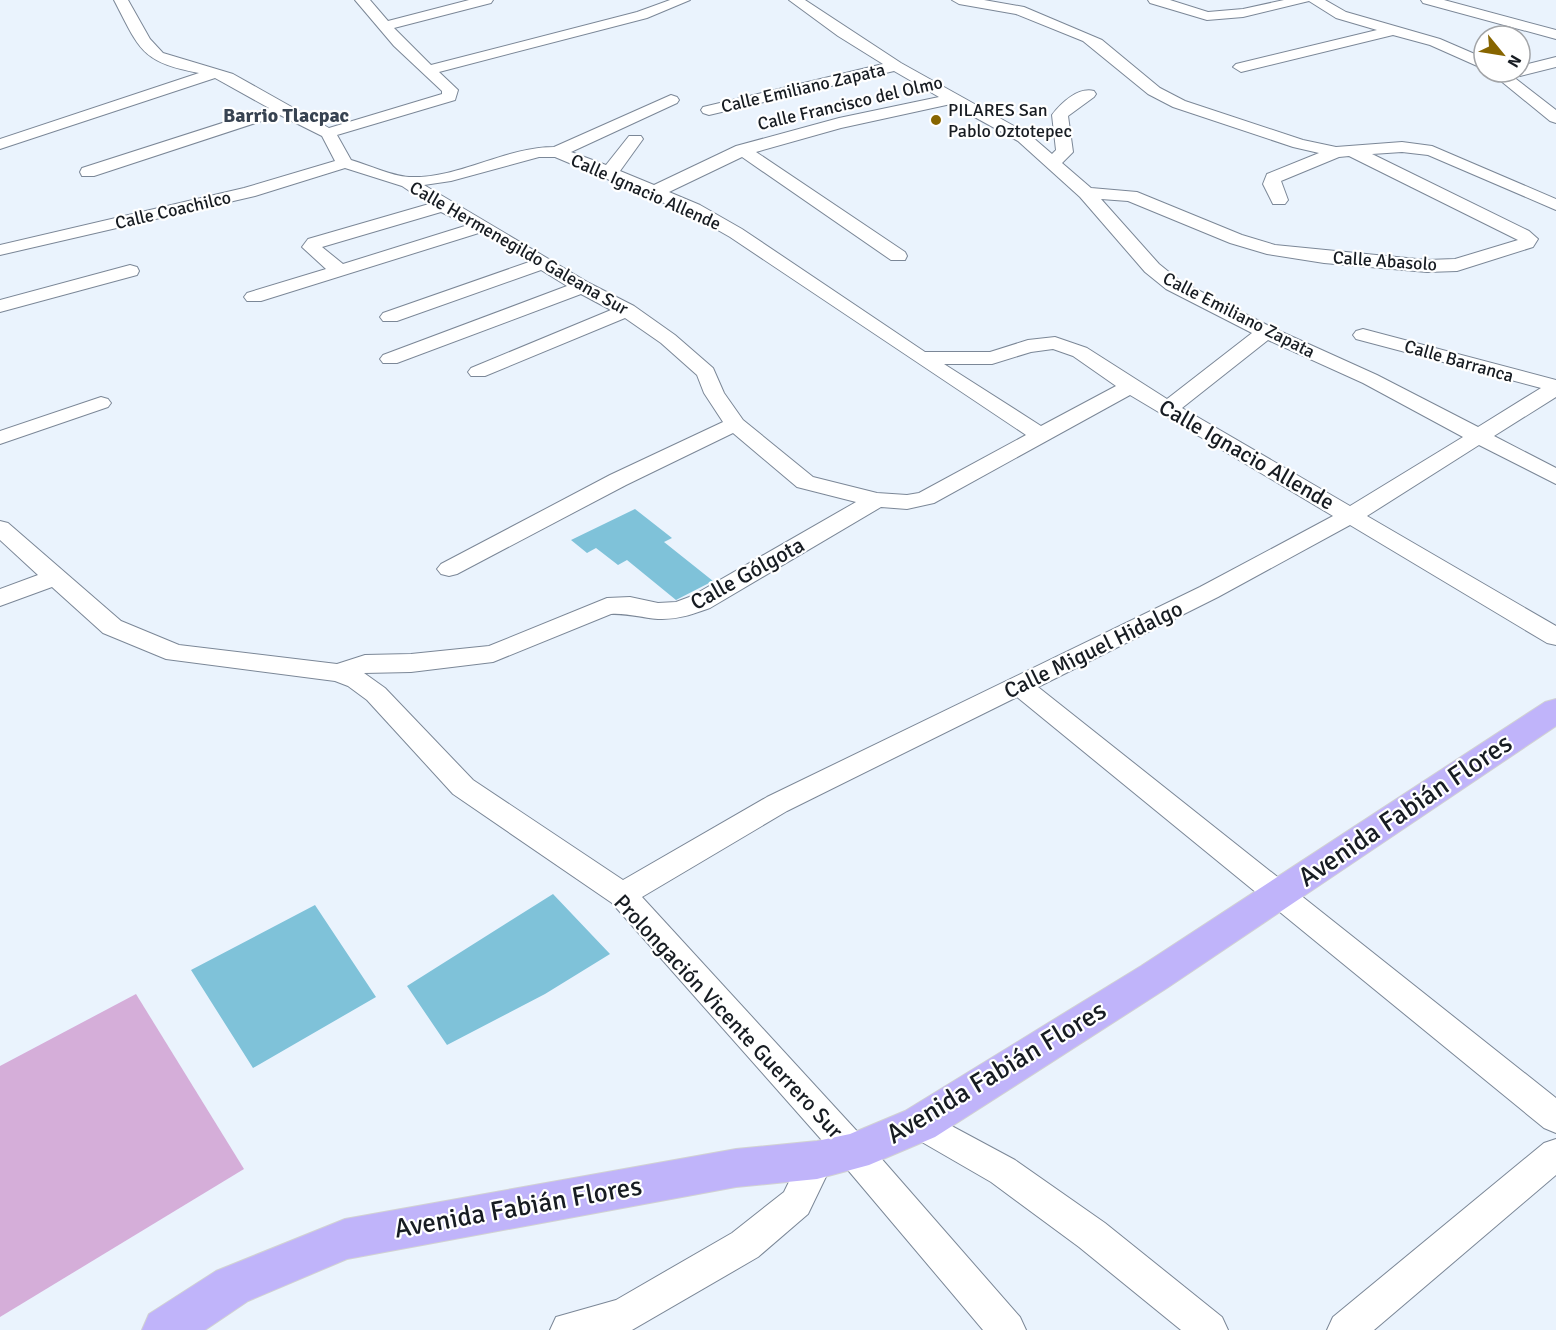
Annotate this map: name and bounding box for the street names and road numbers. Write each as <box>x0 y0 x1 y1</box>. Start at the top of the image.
street label: Calle Emiliano Zapata <box>719 58 887 118</box>
street label: Calle Francisco del Olmo <box>755 71 945 135</box>
street label: Calle Ignacio Allende <box>568 149 724 235</box>
street label: Calle Hermenegildo Galeana Sur <box>406 176 632 320</box>
street label: Calle Coachilco <box>113 186 233 234</box>
street label: Calle Abasolo <box>1332 246 1438 276</box>
street label: Calle Emiliano Zapata <box>1159 267 1319 363</box>
street label: Calle Barranca <box>1402 335 1516 387</box>
street label: Calle Ignacio Allende <box>1154 393 1339 516</box>
street label: Calle Gólgota <box>685 531 809 616</box>
street label: Calle Miguel Hidalgo <box>1000 595 1187 704</box>
street label: Avenida Fabián Flores <box>1292 727 1518 894</box>
street label: Prolongación Vicente Guerrero Sur <box>608 889 849 1144</box>
street label: Avenida Fabián Flores <box>880 994 1112 1151</box>
street label: Avenida Fabián Flores <box>392 1169 644 1246</box>

